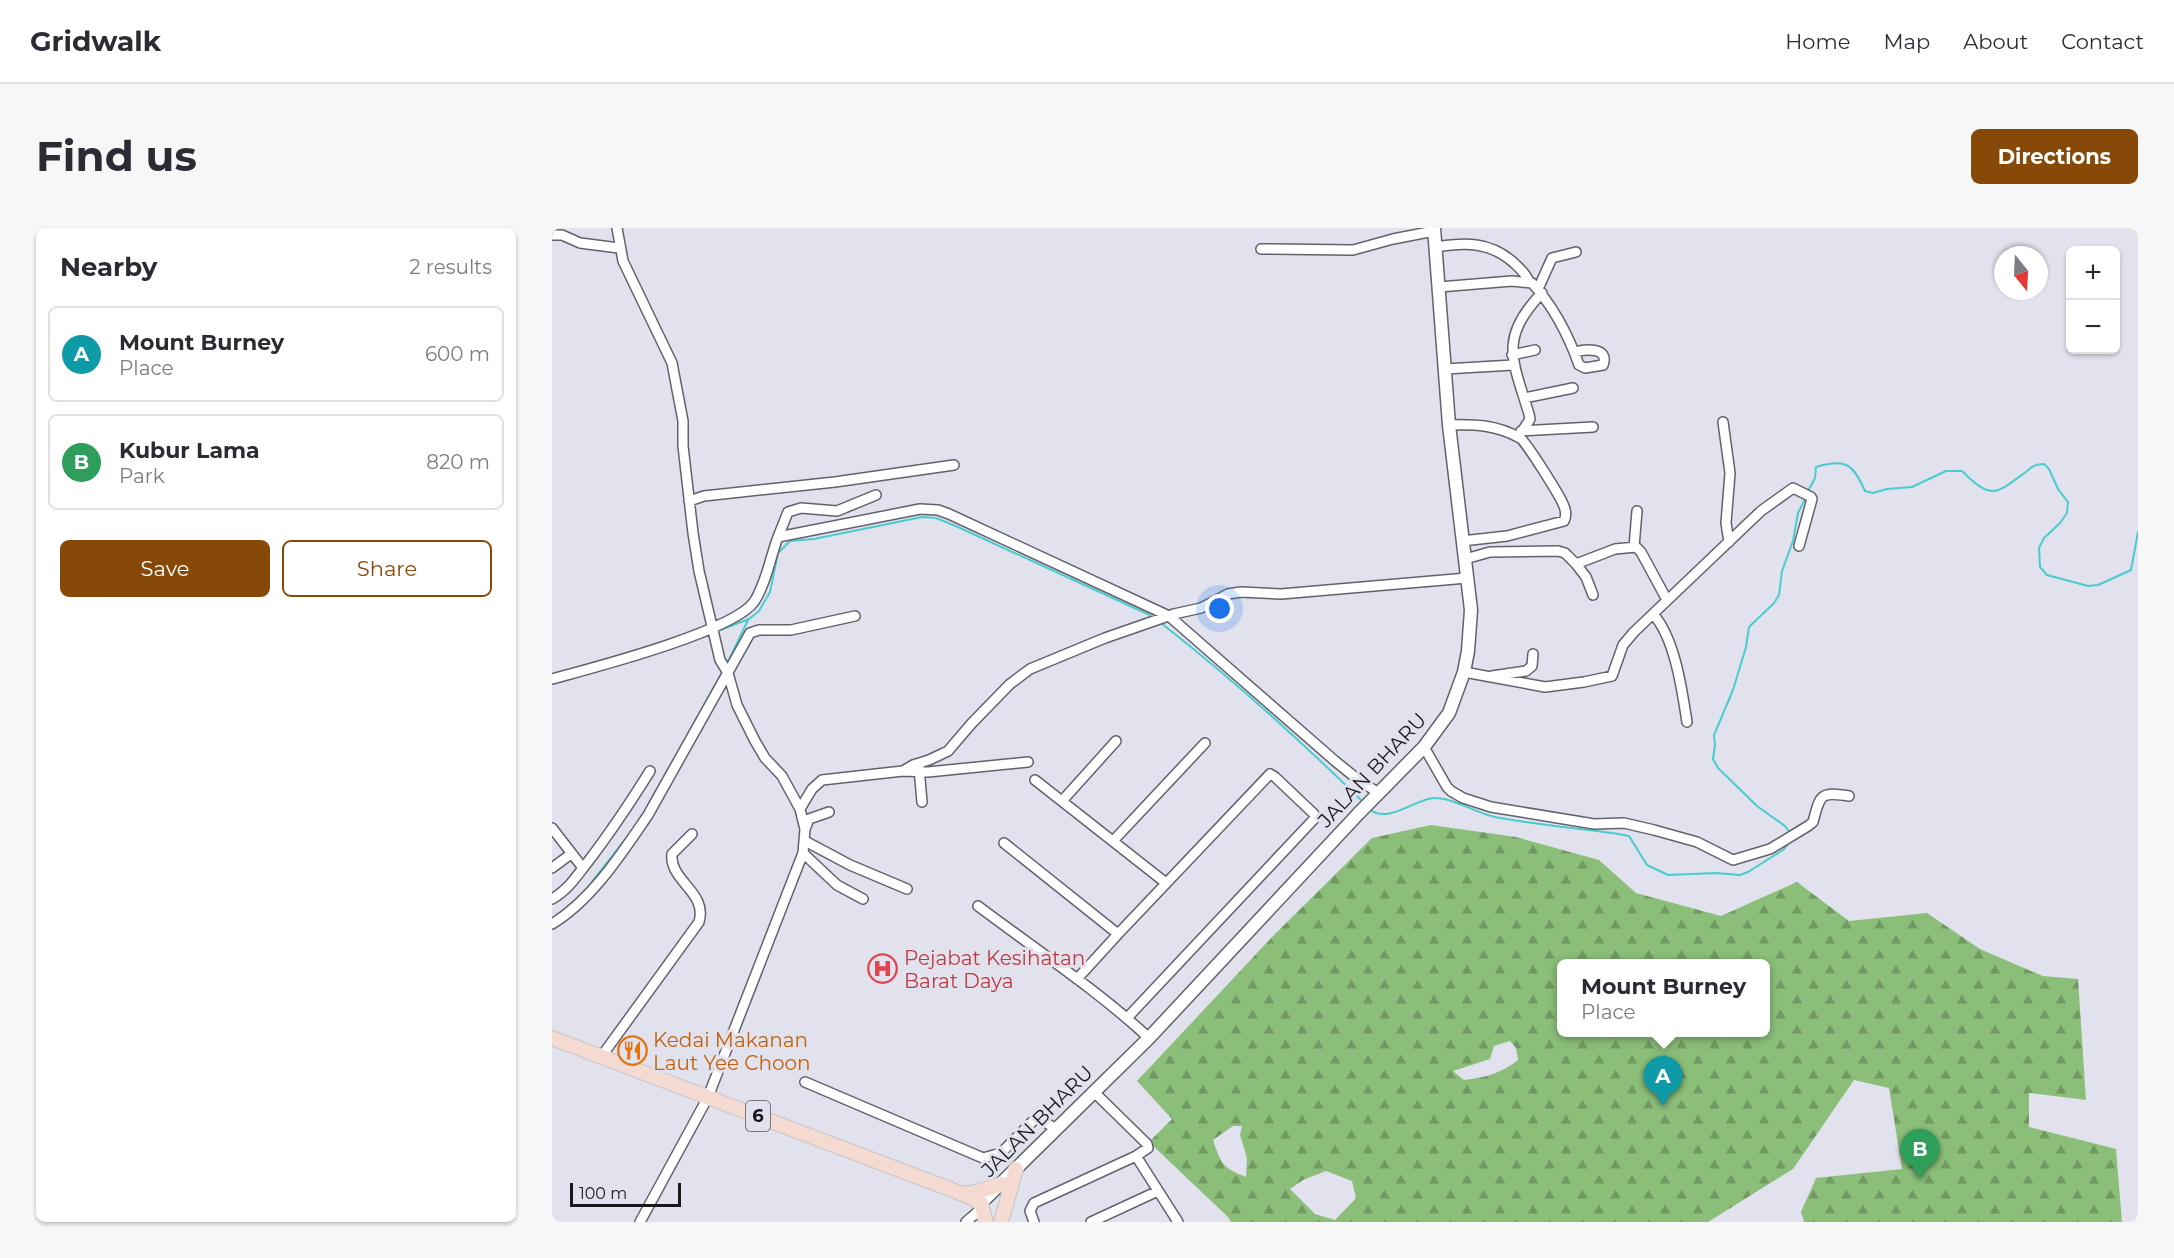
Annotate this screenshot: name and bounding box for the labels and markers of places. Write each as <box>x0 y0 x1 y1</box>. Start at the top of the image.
place label: Pejabat Kesihatan Barat Daya <box>904 946 1085 993</box>
hospital icon: Pejabat Kesihatan Barat Daya <box>867 953 899 985</box>
place label: Kedai Makanan Laut Yee Choon <box>653 1028 811 1075</box>
restaurant icon: Kedai Makanan Laut Yee Choon <box>616 1035 648 1067</box>
pin: A <box>1644 1056 1682 1106</box>
pin: B <box>1900 1130 1940 1179</box>

